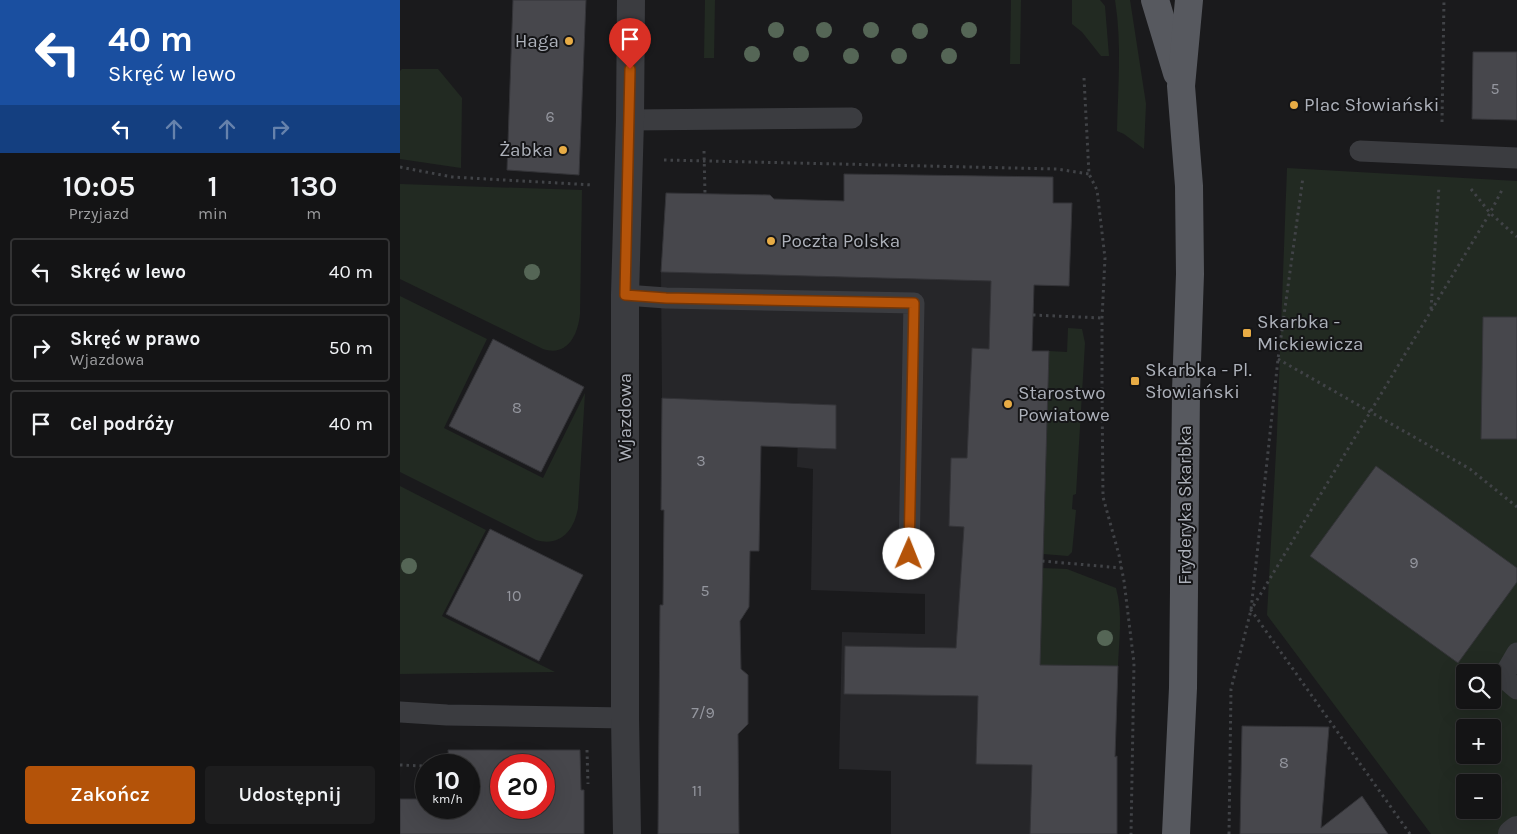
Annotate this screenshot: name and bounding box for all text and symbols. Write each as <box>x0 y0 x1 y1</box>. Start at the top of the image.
pin <box>609 18 651 69</box>
text: 40 m <box>108 19 193 60</box>
icon: left <box>25 20 90 85</box>
icon: arrive <box>616 25 644 53</box>
place label: Haga <box>515 30 559 52</box>
marker: Haga <box>563 35 575 47</box>
text: Skręć w lewo <box>108 61 236 87</box>
house number: 5 <box>1490 79 1500 98</box>
place label: Plac Słowiański <box>1304 94 1440 116</box>
marker: Plac Słowiański <box>1288 99 1300 111</box>
house number: 6 <box>545 107 555 126</box>
icon: left <box>107 115 135 143</box>
icon: ahead <box>160 115 188 143</box>
icon: ahead <box>213 115 241 143</box>
icon: right <box>266 115 294 143</box>
place label: Żabka <box>499 139 553 161</box>
marker: Żabka <box>557 144 569 156</box>
text: 10:05 <box>63 168 135 204</box>
text: 1 <box>207 168 218 204</box>
text: 130 <box>290 168 337 204</box>
text: Przyjazd <box>69 204 129 223</box>
text: min <box>198 204 227 223</box>
text: m <box>306 204 321 223</box>
place label: Poczta Polska <box>781 230 900 252</box>
marker: Poczta Polska <box>765 235 777 247</box>
icon: left <box>27 258 55 286</box>
text: Skręć w lewo <box>70 261 186 283</box>
text: 40 m <box>329 261 373 283</box>
place label: Skarbka - Mickiewicza <box>1257 311 1363 355</box>
marker: Skarbka - Mickiewicza <box>1241 327 1253 339</box>
text: Skręć w prawo <box>70 328 200 350</box>
icon: right <box>27 334 55 362</box>
text: 50 m <box>329 337 373 359</box>
text: Wjazdowa <box>70 350 144 369</box>
place label: Skarbka - Pl. Słowiański <box>1145 359 1252 403</box>
street label: Wjazdowa <box>614 373 636 461</box>
marker: Skarbka - Pl. Słowiański <box>1129 375 1141 387</box>
place label: Starostwo Powiatowe <box>1018 382 1110 426</box>
house number: 8 <box>512 398 522 417</box>
marker: Starostwo Powiatowe <box>1002 398 1014 410</box>
icon: arrive <box>27 410 55 438</box>
text: Cel podróży <box>70 413 174 435</box>
text: 40 m <box>329 413 373 435</box>
street label: Fryderyka Skarbka <box>1174 425 1196 585</box>
house number: 3 <box>696 451 706 470</box>
position arrow <box>882 527 934 579</box>
house number: 9 <box>1409 553 1419 572</box>
house number: 5 <box>700 581 710 600</box>
house number: 10 <box>507 586 521 605</box>
map controls <box>1456 664 1501 819</box>
button: search <box>1456 664 1501 709</box>
house number: 7/9 <box>691 703 715 722</box>
button: + <box>1456 719 1501 764</box>
house number: 8 <box>1279 753 1289 772</box>
speed limit sign: 20 <box>490 754 555 819</box>
button: Zakończ <box>25 766 195 824</box>
button: Udostępnij <box>205 766 375 824</box>
text: 10 <box>435 766 460 795</box>
button: − <box>1456 774 1501 819</box>
house number: 11 <box>692 781 702 800</box>
text: km/h <box>432 792 463 806</box>

